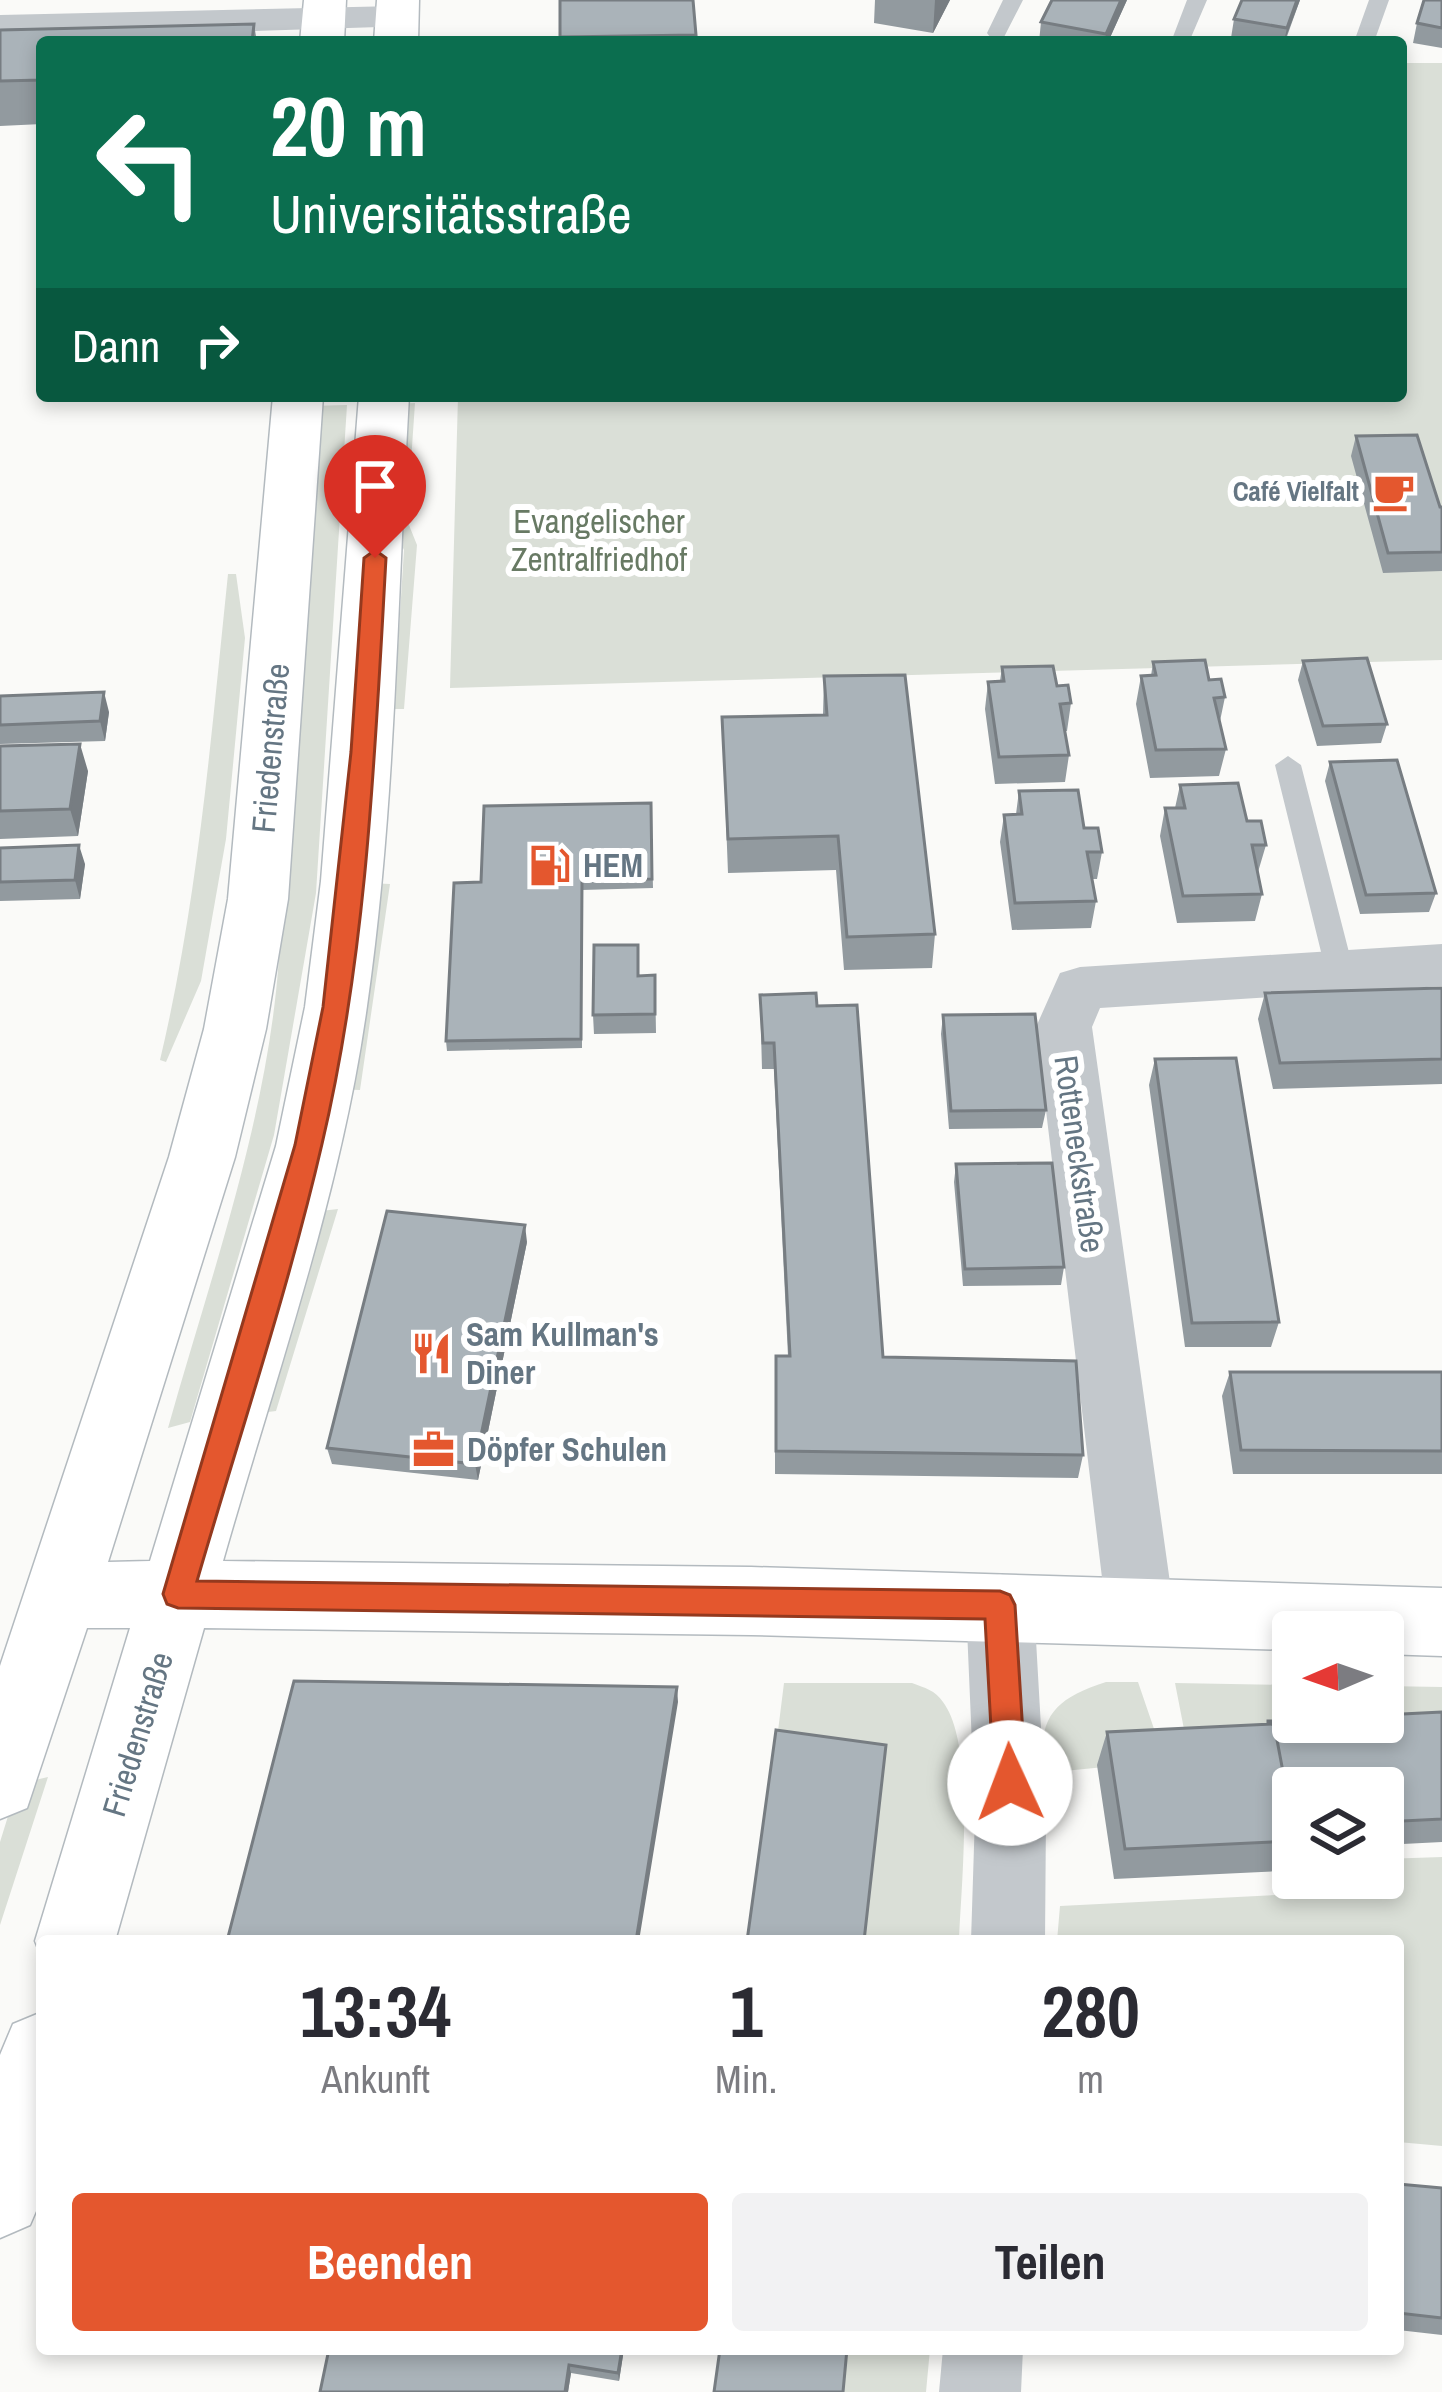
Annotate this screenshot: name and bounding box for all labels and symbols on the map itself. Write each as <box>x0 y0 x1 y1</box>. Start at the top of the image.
pin <box>324 435 426 558</box>
cafe icon: Café Vielfalt <box>1370 468 1416 514</box>
place label: Café Vielfalt <box>1233 473 1359 509</box>
park label: Evangelischer Zentralfriedhof <box>511 499 687 581</box>
street label: Friedenstraße <box>241 661 299 835</box>
fuel station icon: HEM <box>526 842 572 888</box>
place label: HEM <box>583 843 643 887</box>
street label: Rotteneckstraße <box>1044 1053 1116 1255</box>
place label: Sam Kullman's Diner <box>466 1312 659 1394</box>
restaurant icon: Sam Kullman's Diner <box>409 1330 455 1376</box>
office icon: Döpfer Schulen <box>410 1426 456 1472</box>
place label: Döpfer Schulen <box>467 1427 667 1471</box>
north arrow <box>1272 1611 1404 1743</box>
street label: Friedenstraße <box>91 1646 183 1822</box>
position arrow <box>947 1720 1073 1846</box>

